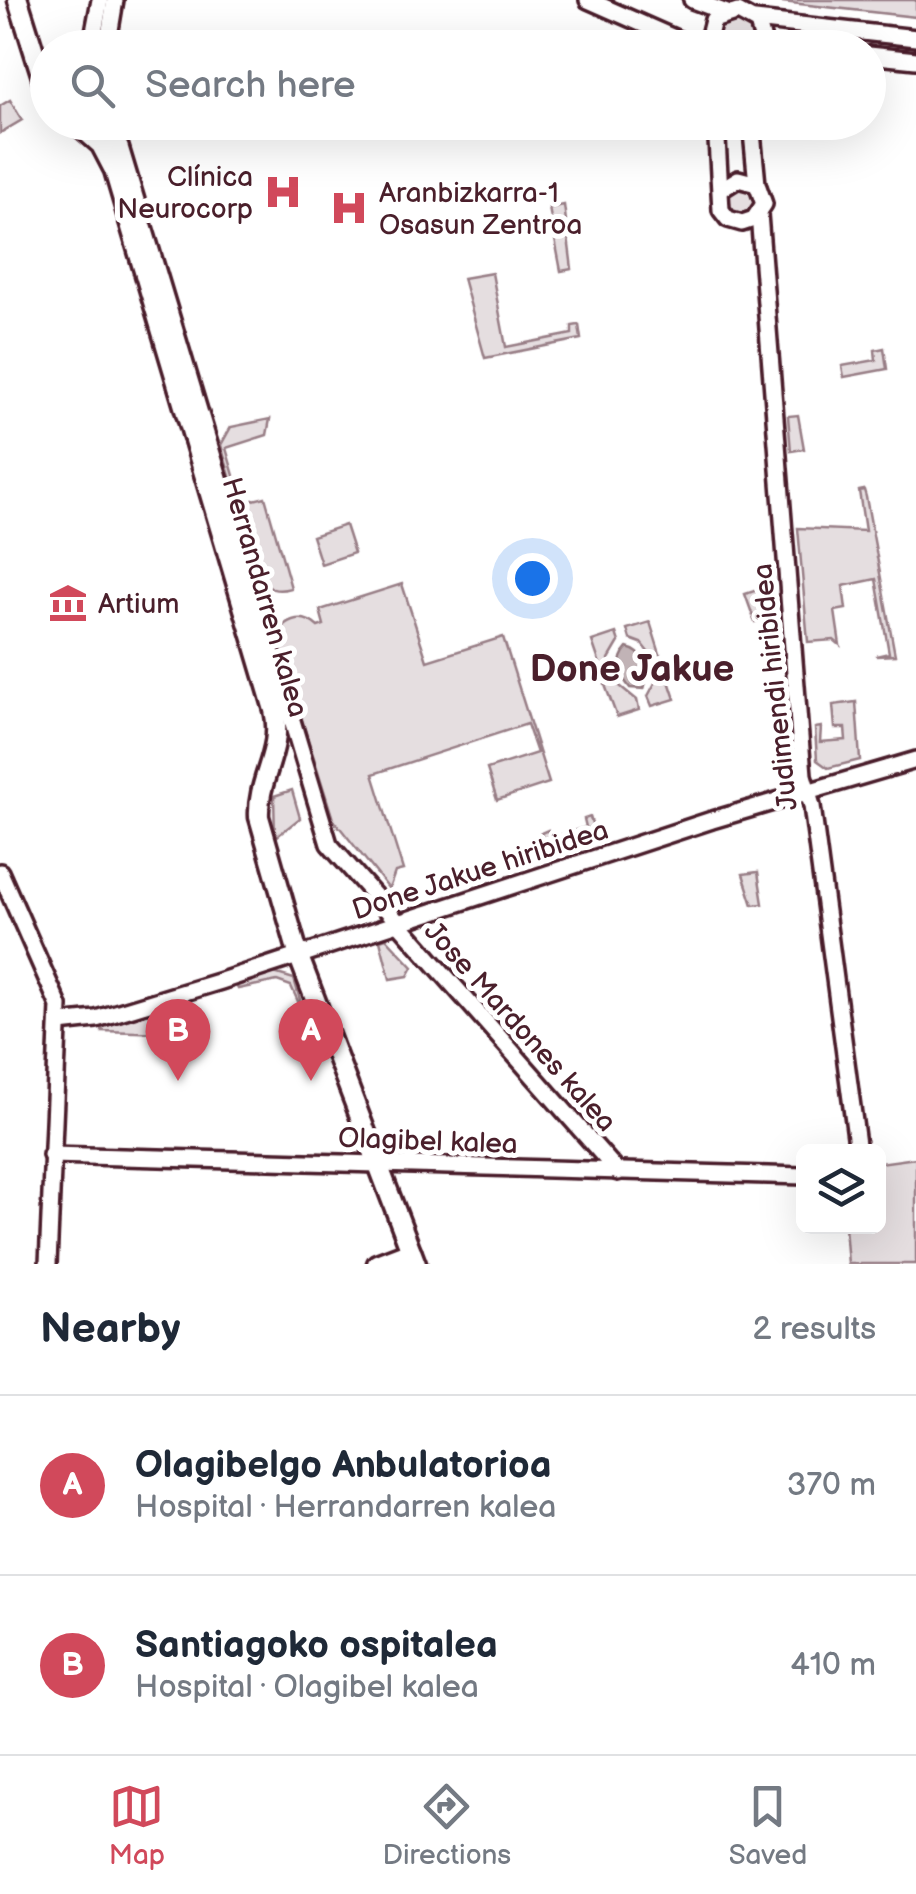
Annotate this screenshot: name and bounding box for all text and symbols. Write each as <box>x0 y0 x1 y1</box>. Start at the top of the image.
search box <box>30 30 886 140</box>
icon: search <box>65 58 120 113</box>
text: Search here <box>145 63 356 108</box>
place label: Clínica Neurocorp <box>117 161 253 226</box>
hospital icon: Clínica Neurocorp <box>262 171 304 213</box>
place label: Aranbizkarra-1 Osasun Zentroa <box>379 177 582 242</box>
hospital icon: Aranbizkarra-1 Osasun Zentroa <box>328 187 370 229</box>
street label: Herrandarren kalea <box>215 474 315 721</box>
your location <box>507 553 558 604</box>
street label: Judimendi hiribidea <box>746 562 805 812</box>
museum icon: Artium <box>47 582 89 624</box>
place label: Artium <box>98 588 179 621</box>
district label: Done Jakue <box>530 647 734 692</box>
street label: Done Jakue hiribidea <box>348 813 613 927</box>
street label: Jose Mardones kalea <box>417 915 623 1139</box>
pin: B <box>146 998 210 1081</box>
pin: A <box>278 998 344 1081</box>
street label: Olagibel kalea <box>338 1122 518 1161</box>
map controls <box>796 1144 886 1234</box>
button: layers <box>796 1144 886 1234</box>
text: Nearby <box>40 1304 180 1355</box>
text: 2 results <box>752 1310 876 1349</box>
text: Olagibelgo Anbulatorioa <box>135 1443 551 1488</box>
text: A <box>63 1466 82 1505</box>
text: 370 m <box>787 1466 876 1505</box>
text: Hospital · Herrandarren kalea <box>135 1488 556 1527</box>
text: Santiagoko ospitalea <box>135 1623 498 1668</box>
text: B <box>61 1646 84 1685</box>
text: 410 m <box>790 1646 876 1685</box>
text: Hospital · Olagibel kalea <box>135 1668 479 1707</box>
tab: Map <box>109 1779 165 1872</box>
tab: Directions <box>382 1779 511 1872</box>
tab: Saved <box>729 1779 807 1872</box>

